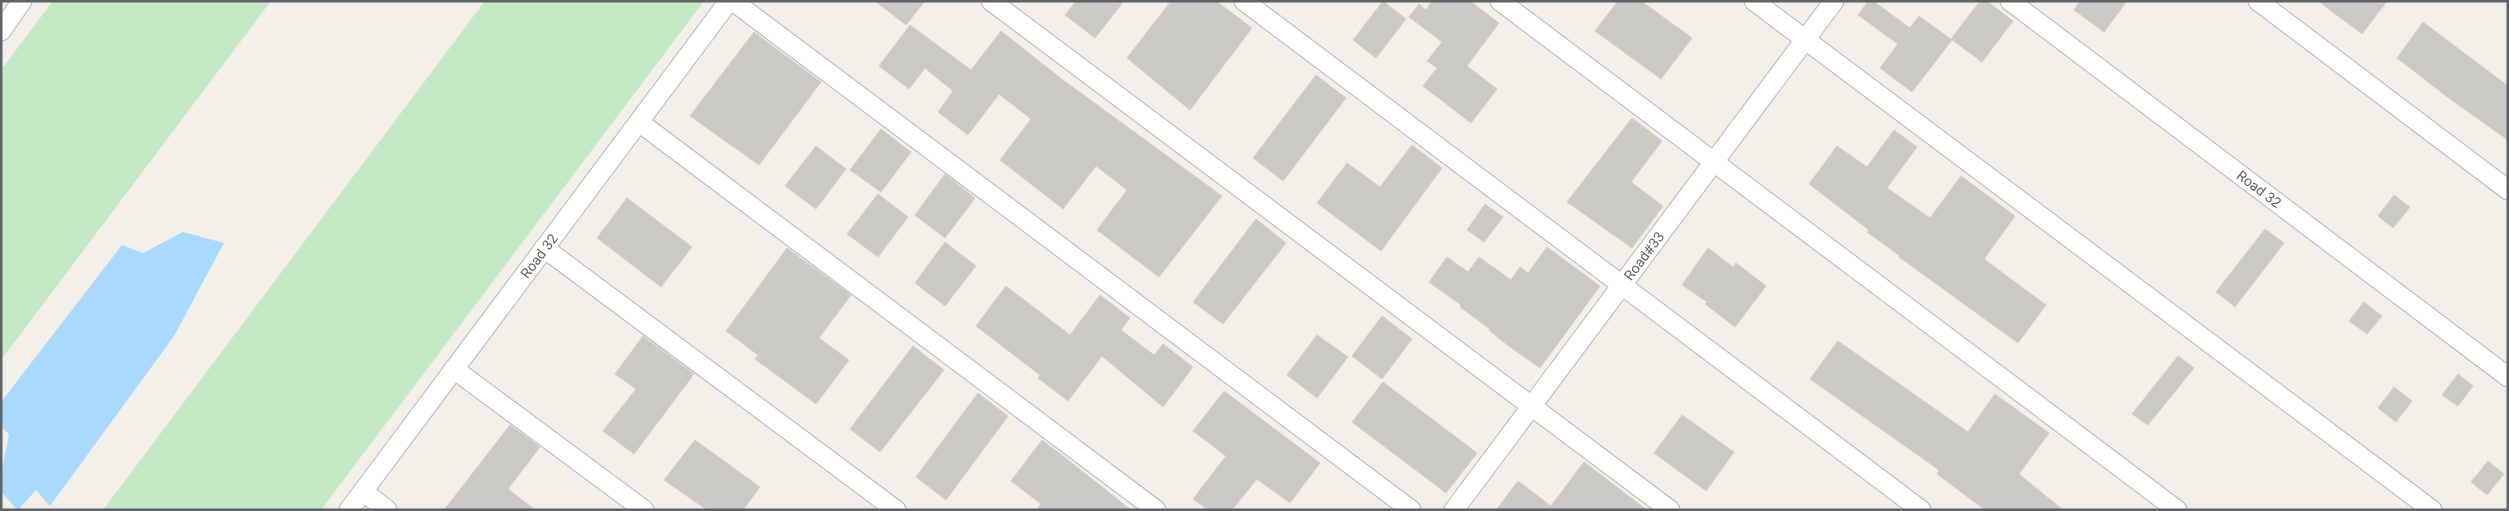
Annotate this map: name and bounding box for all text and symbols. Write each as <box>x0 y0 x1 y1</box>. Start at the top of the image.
street label: Road 32 <box>2234 167 2284 211</box>
street label: Road#33 <box>1621 229 1667 283</box>
street label: Road 32 <box>517 231 561 281</box>

